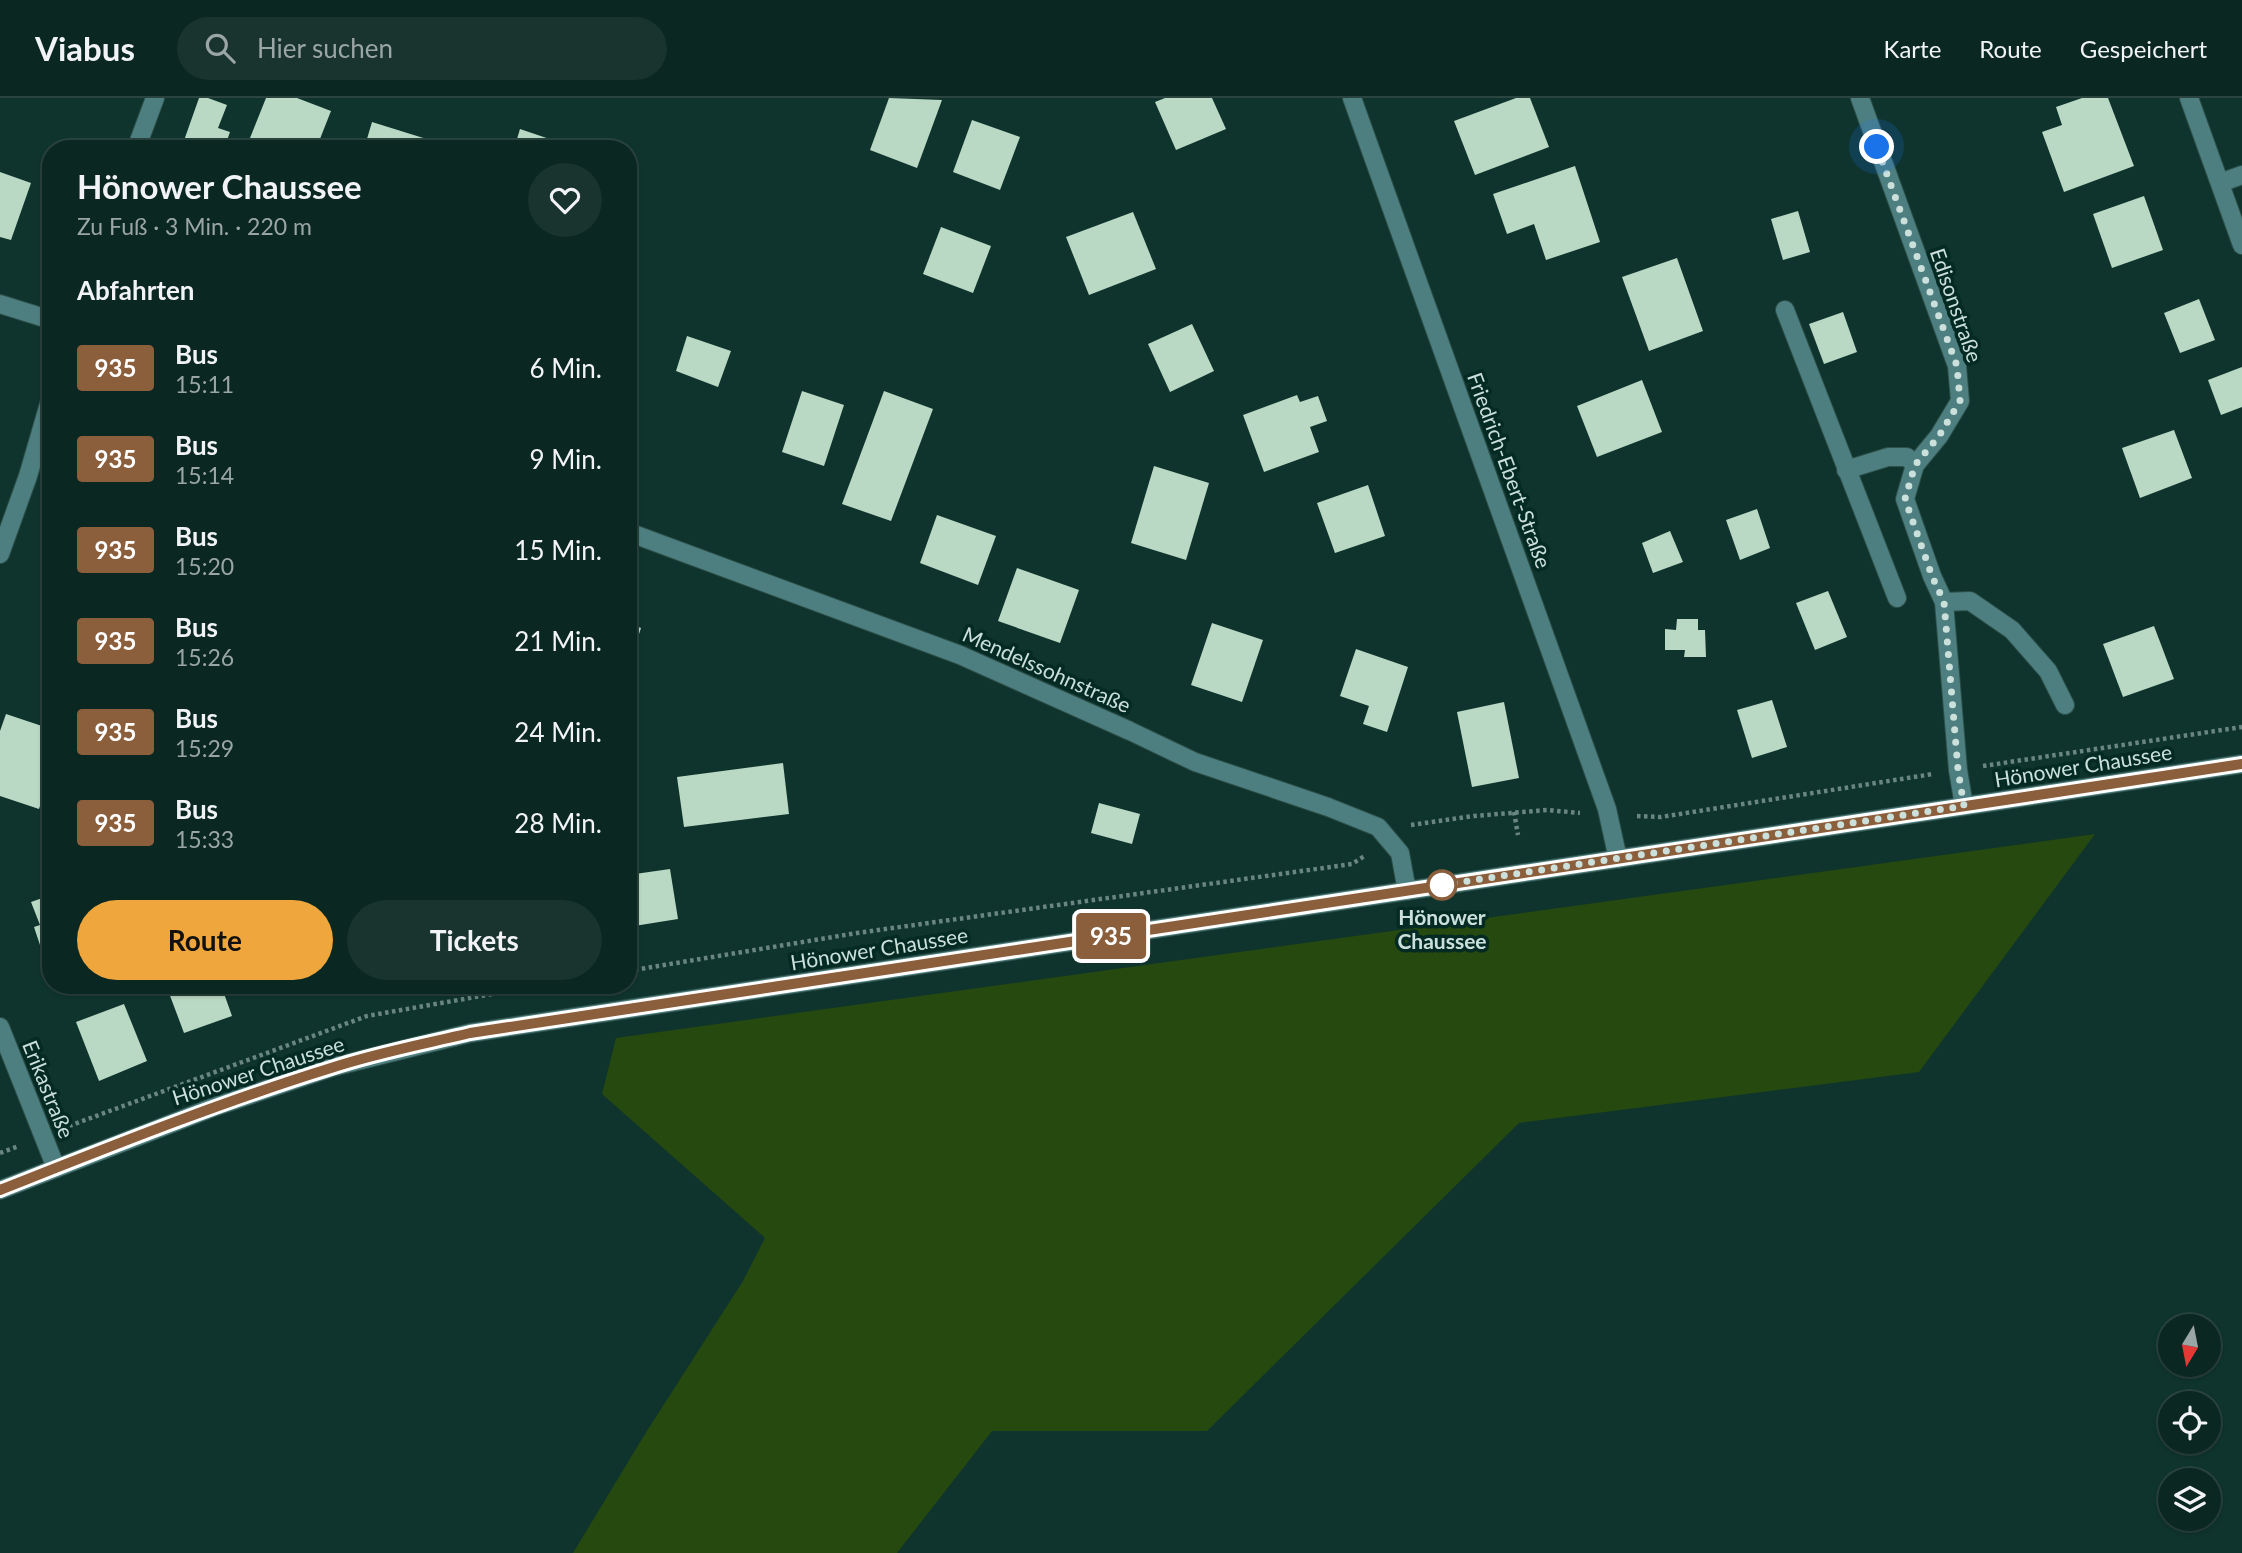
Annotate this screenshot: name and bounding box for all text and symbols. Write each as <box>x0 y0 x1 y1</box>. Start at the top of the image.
search box <box>177 17 667 80</box>
text: Viabus <box>35 28 135 68</box>
icon: search <box>201 29 239 67</box>
text: Hier suchen <box>257 32 393 64</box>
text: Karte <box>1884 34 1941 63</box>
text: Route <box>1979 34 2042 63</box>
text: Gespeichert <box>2080 34 2207 63</box>
your location <box>1859 129 1894 164</box>
button: heart <box>528 163 602 237</box>
text: Hönower Chaussee <box>77 166 362 206</box>
text: Zu Fuß · 3 Min. · 220 m <box>77 212 312 240</box>
street label: Edisonstraße <box>1926 245 1988 365</box>
text: Abfahrten <box>77 274 195 306</box>
text: Bus <box>175 338 218 370</box>
text: 6 Min. <box>529 352 602 384</box>
text: 935 <box>95 353 136 382</box>
street label: Friedrich-Ebert-Straße <box>1463 369 1557 571</box>
text: 15:11 <box>175 370 234 398</box>
text: Bus <box>175 429 218 461</box>
text: 9 Min. <box>529 443 602 475</box>
text: 935 <box>95 444 136 473</box>
text: 15:14 <box>175 461 234 489</box>
text: Bus <box>175 520 218 552</box>
text: 15 Min. <box>514 534 602 566</box>
text: 935 <box>95 535 136 564</box>
text: 15:20 <box>175 552 234 580</box>
text: Bus <box>175 611 218 643</box>
street label: Mendelssohnstraße <box>959 621 1135 717</box>
text: 21 Min. <box>514 625 602 657</box>
text: 935 <box>95 626 136 655</box>
text: 15:26 <box>175 643 234 671</box>
text: Bus <box>175 702 218 734</box>
text: 24 Min. <box>514 716 602 748</box>
text: 935 <box>95 717 136 746</box>
text: 15:29 <box>175 734 234 762</box>
street label: Hönower Chaussee <box>1992 739 2174 791</box>
text: Bus <box>175 793 218 825</box>
text: 28 Min. <box>514 807 602 839</box>
text: 935 <box>95 808 136 837</box>
text: 15:33 <box>175 825 234 853</box>
marker: Hönower Chaussee <box>1427 870 1457 900</box>
button: Route <box>77 900 333 980</box>
button: Tickets <box>347 900 602 980</box>
place label: Hönower Chaussee <box>1397 904 1487 953</box>
line badge: 935 <box>1071 913 1151 959</box>
text: 935 <box>1090 921 1132 950</box>
street label: Hönower Chaussee <box>788 922 970 974</box>
street label: Hönower Chaussee <box>169 1030 347 1110</box>
street label: Erikastraße <box>18 1036 80 1142</box>
north arrow <box>2158 1314 2221 1377</box>
map controls <box>2158 1314 2221 1531</box>
button: locate <box>2158 1391 2221 1454</box>
button: layers <box>2158 1468 2221 1531</box>

